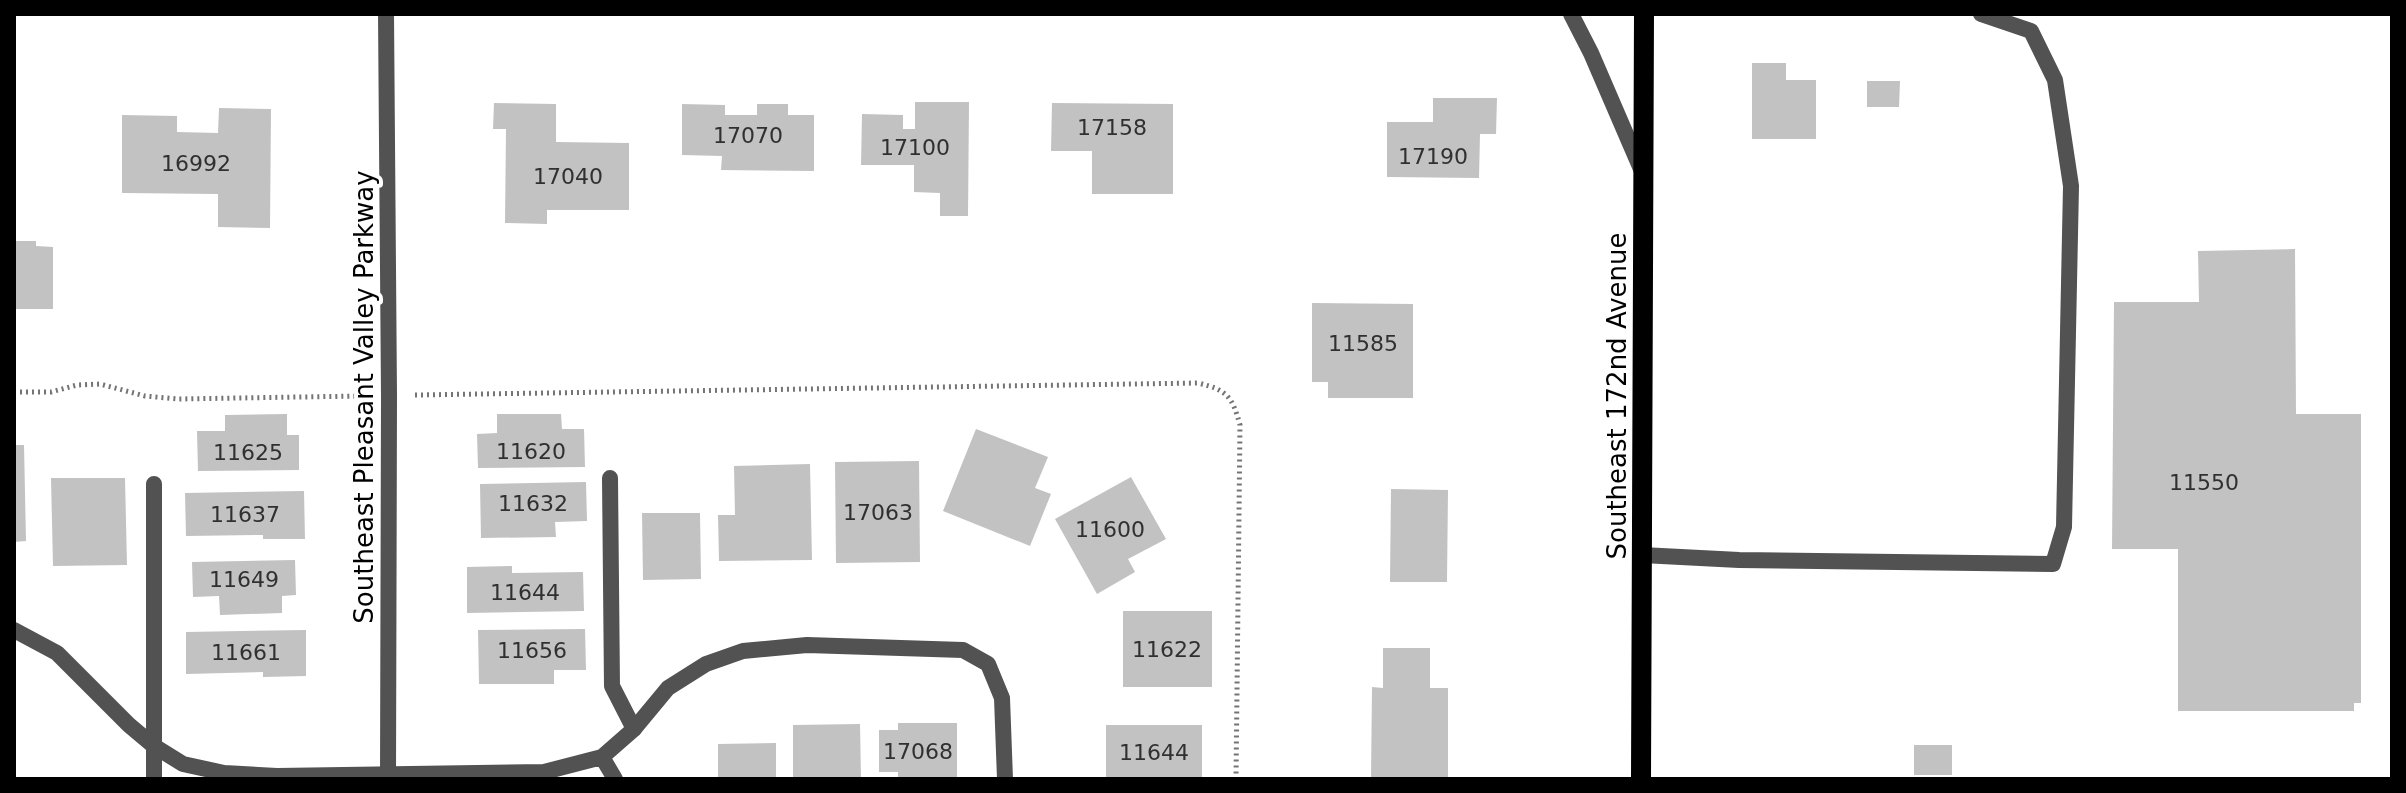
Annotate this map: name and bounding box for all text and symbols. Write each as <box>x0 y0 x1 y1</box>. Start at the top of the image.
house number: 17158 <box>1077 115 1147 140</box>
house number: 17070 <box>713 123 783 148</box>
house number: 17100 <box>880 135 950 160</box>
house number: 17190 <box>1398 144 1468 169</box>
house number: 16992 <box>161 151 231 176</box>
house number: 17040 <box>533 164 603 189</box>
street label: Southeast Pleasant Valley Parkway <box>349 170 379 624</box>
street label: Southeast 172nd Avenue <box>1602 233 1632 559</box>
house number: 11585 <box>1328 331 1398 356</box>
house number: 11620 <box>496 439 566 464</box>
house number: 11625 <box>213 440 283 465</box>
house number: 11550 <box>2169 470 2239 495</box>
house number: 11632 <box>498 491 568 516</box>
house number: 17063 <box>843 500 913 525</box>
house number: 11637 <box>210 502 280 527</box>
house number: 11600 <box>1075 517 1145 542</box>
house number: 11649 <box>209 567 279 592</box>
house number: 11644 <box>490 580 560 605</box>
house number: 11622 <box>1132 637 1202 662</box>
house number: 11656 <box>497 638 567 663</box>
house number: 11661 <box>211 640 281 665</box>
house number: 17068 <box>883 739 953 764</box>
house number: 11644 <box>1119 740 1189 765</box>

